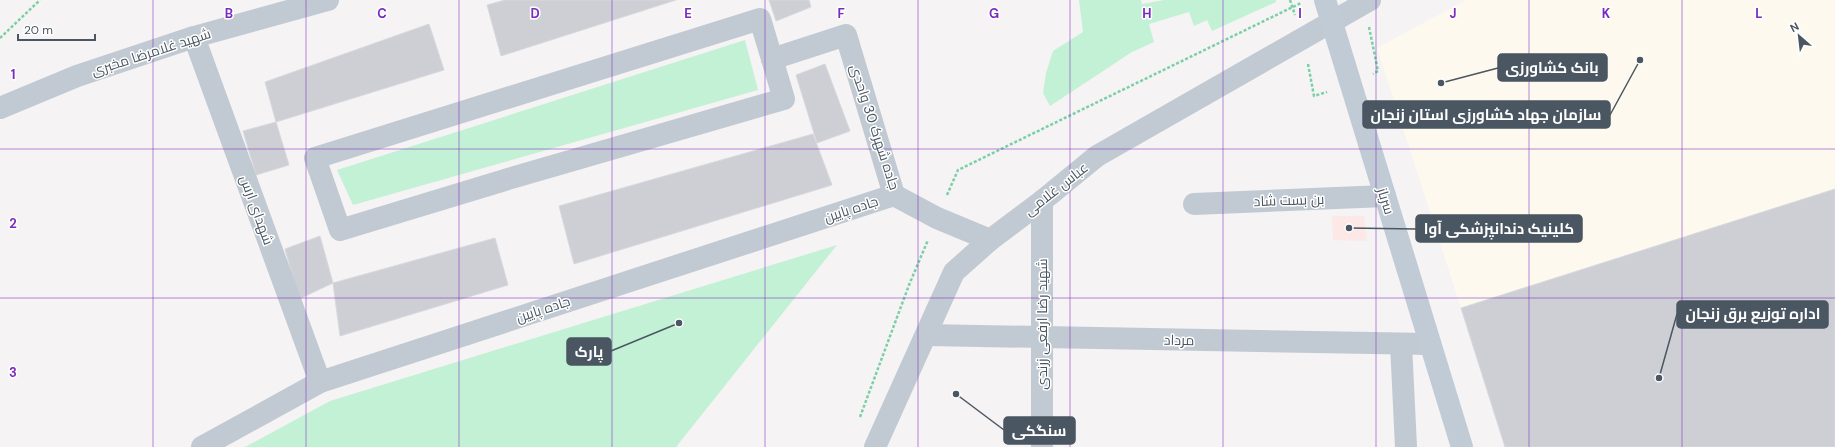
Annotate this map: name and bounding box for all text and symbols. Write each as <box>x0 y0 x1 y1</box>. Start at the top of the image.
text: B <box>225 5 233 22</box>
text: C <box>377 5 387 22</box>
text: D <box>530 5 540 22</box>
text: E <box>684 5 692 22</box>
text: F <box>837 5 845 22</box>
text: G <box>989 5 999 22</box>
text: H <box>1142 5 1152 22</box>
text: I <box>1298 5 1302 22</box>
text: J <box>1449 5 1457 22</box>
text: K <box>1602 5 1611 22</box>
text: L <box>1755 5 1763 22</box>
scale bar <box>18 16 95 42</box>
north arrow <box>1779 16 1819 56</box>
text: N <box>1787 19 1801 35</box>
text: 20 m <box>24 22 53 38</box>
street label: شهید غلامرضا مخبری <box>89 24 213 80</box>
callout: بانک کشاورزی <box>1498 54 1607 81</box>
text: بانک کشاورزی <box>1505 58 1599 78</box>
street label: جاده شهرک 30 واحدی <box>846 62 904 192</box>
text: 1 <box>11 66 15 83</box>
callout: سازمان جهاد کشاورزی استان زنجان <box>1363 101 1610 128</box>
text: سازمان جهاد کشاورزی استان زنجان <box>1371 105 1601 125</box>
street label: عباس غلامی <box>1020 158 1092 220</box>
street label: شهدای ارس <box>236 173 278 247</box>
street label: سرباز <box>1373 184 1399 217</box>
street label: بن بست شاد <box>1253 190 1325 210</box>
street label: جاده پایین <box>822 192 881 227</box>
text: 2 <box>9 215 17 232</box>
callout: کلینیک دندانپزشکی آوا <box>1416 215 1582 242</box>
text: کلینیک دندانپزشکی آوا <box>1424 219 1574 240</box>
street label: شهید رضا ارفعی زرندی <box>1033 258 1051 390</box>
street label: جاده پایین <box>514 292 573 327</box>
callout: اداره توزیع برق زنجان <box>1677 301 1828 328</box>
text: اداره توزیع برق زنجان <box>1686 304 1820 324</box>
street label: مرداد <box>1164 331 1194 349</box>
callout: پارک <box>567 338 611 365</box>
text: پارک <box>575 342 604 363</box>
text: 3 <box>9 364 17 381</box>
callout: سنگکی <box>1004 417 1075 444</box>
text: سنگکی <box>1012 421 1066 441</box>

